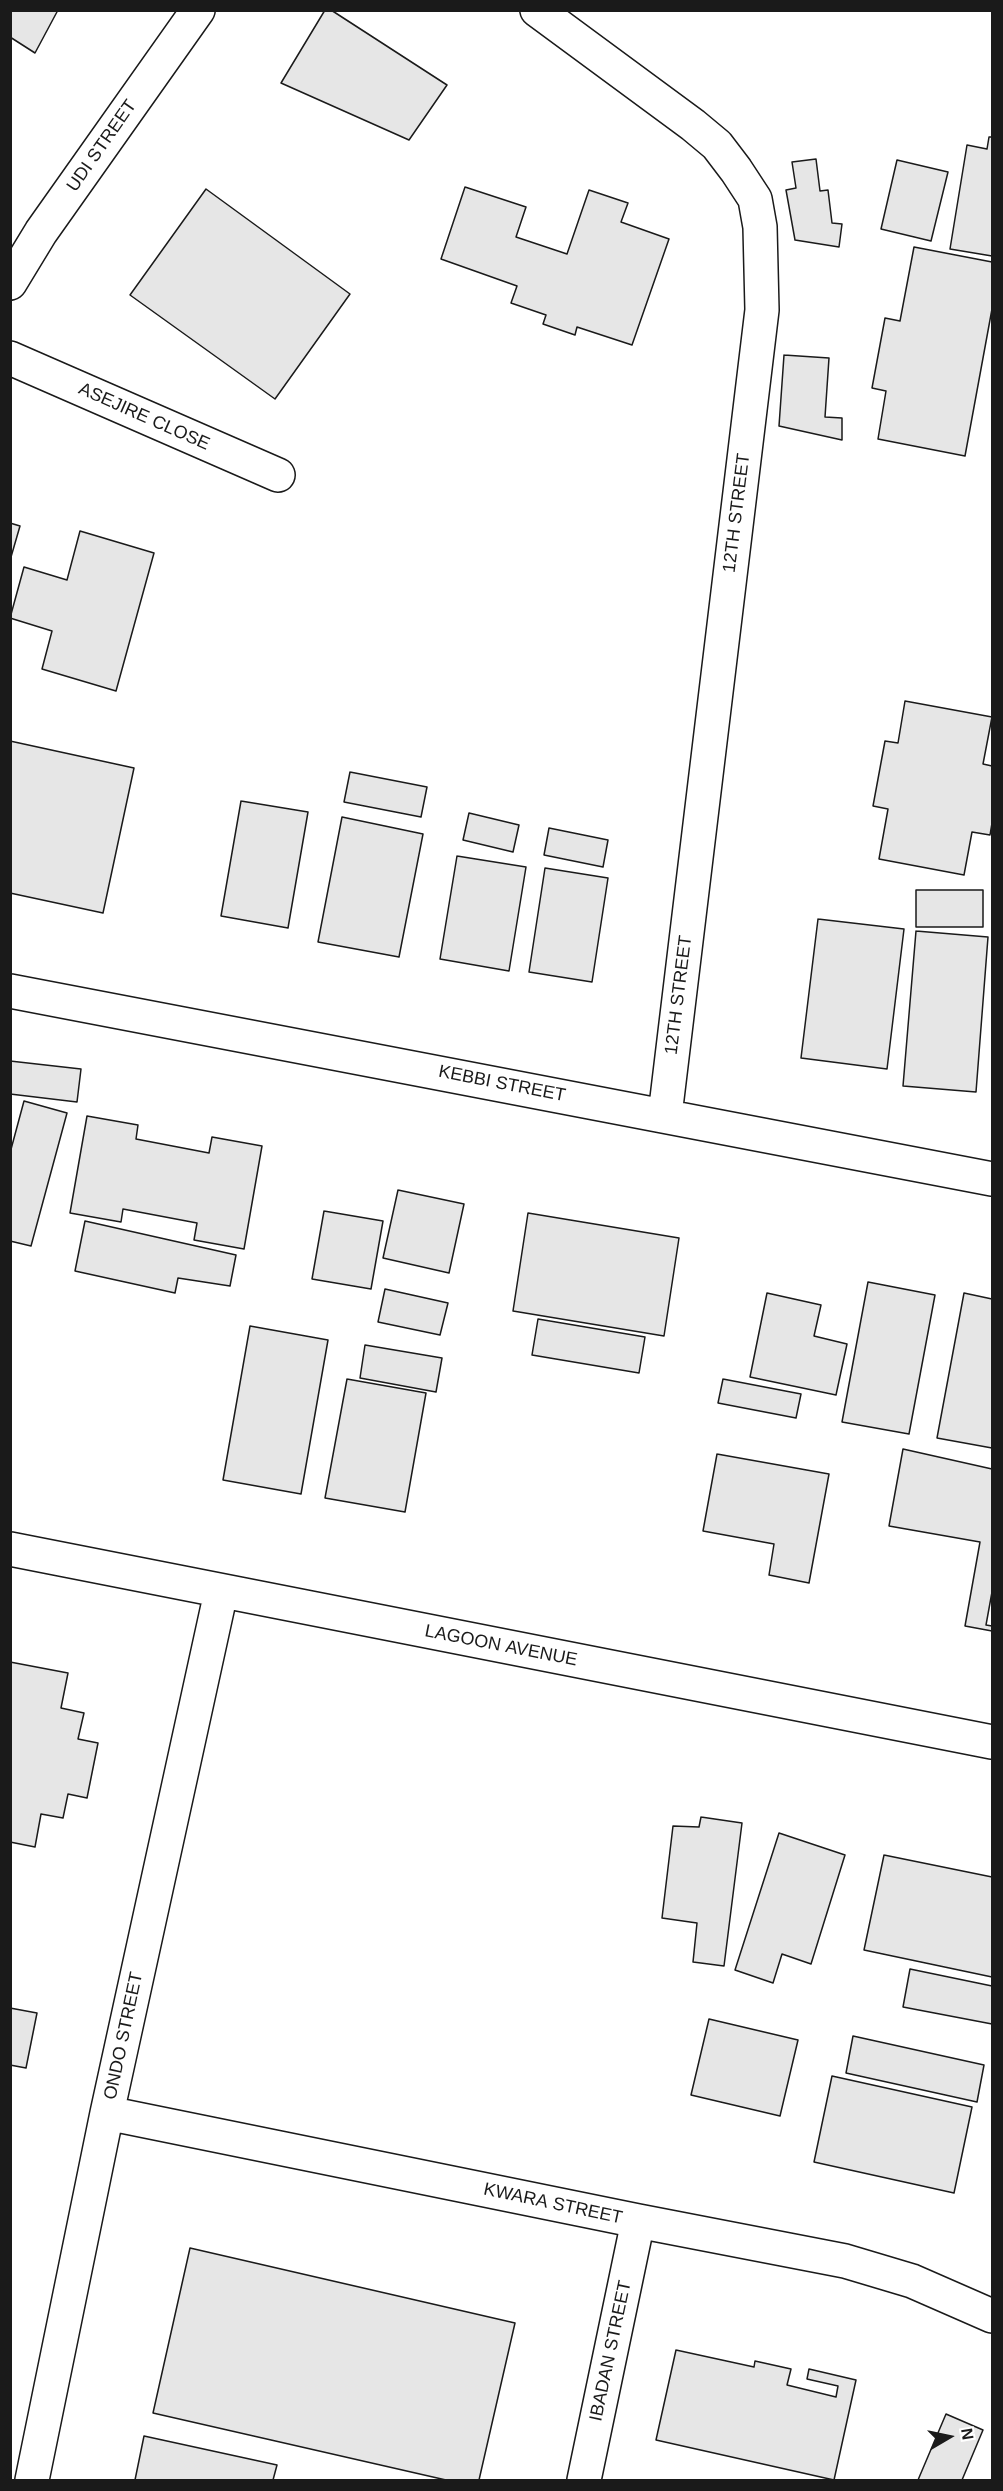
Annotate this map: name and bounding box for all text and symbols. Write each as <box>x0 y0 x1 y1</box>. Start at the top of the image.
street label: UDI STREET <box>62 96 142 196</box>
street label: ASEJIRE CLOSE <box>75 378 213 456</box>
street label: 12TH STREET <box>719 452 755 574</box>
street label: 12TH STREET <box>661 934 697 1056</box>
street label: KEBBI STREET <box>437 1061 567 1107</box>
street label: LAGOON AVENUE <box>423 1621 579 1671</box>
street label: ONDO STREET <box>100 1970 148 2102</box>
street label: KWARA STREET <box>482 2179 624 2229</box>
street label: IBADAN STREET <box>586 2279 636 2423</box>
north arrow <box>919 2407 979 2467</box>
text: N <box>958 2427 977 2441</box>

